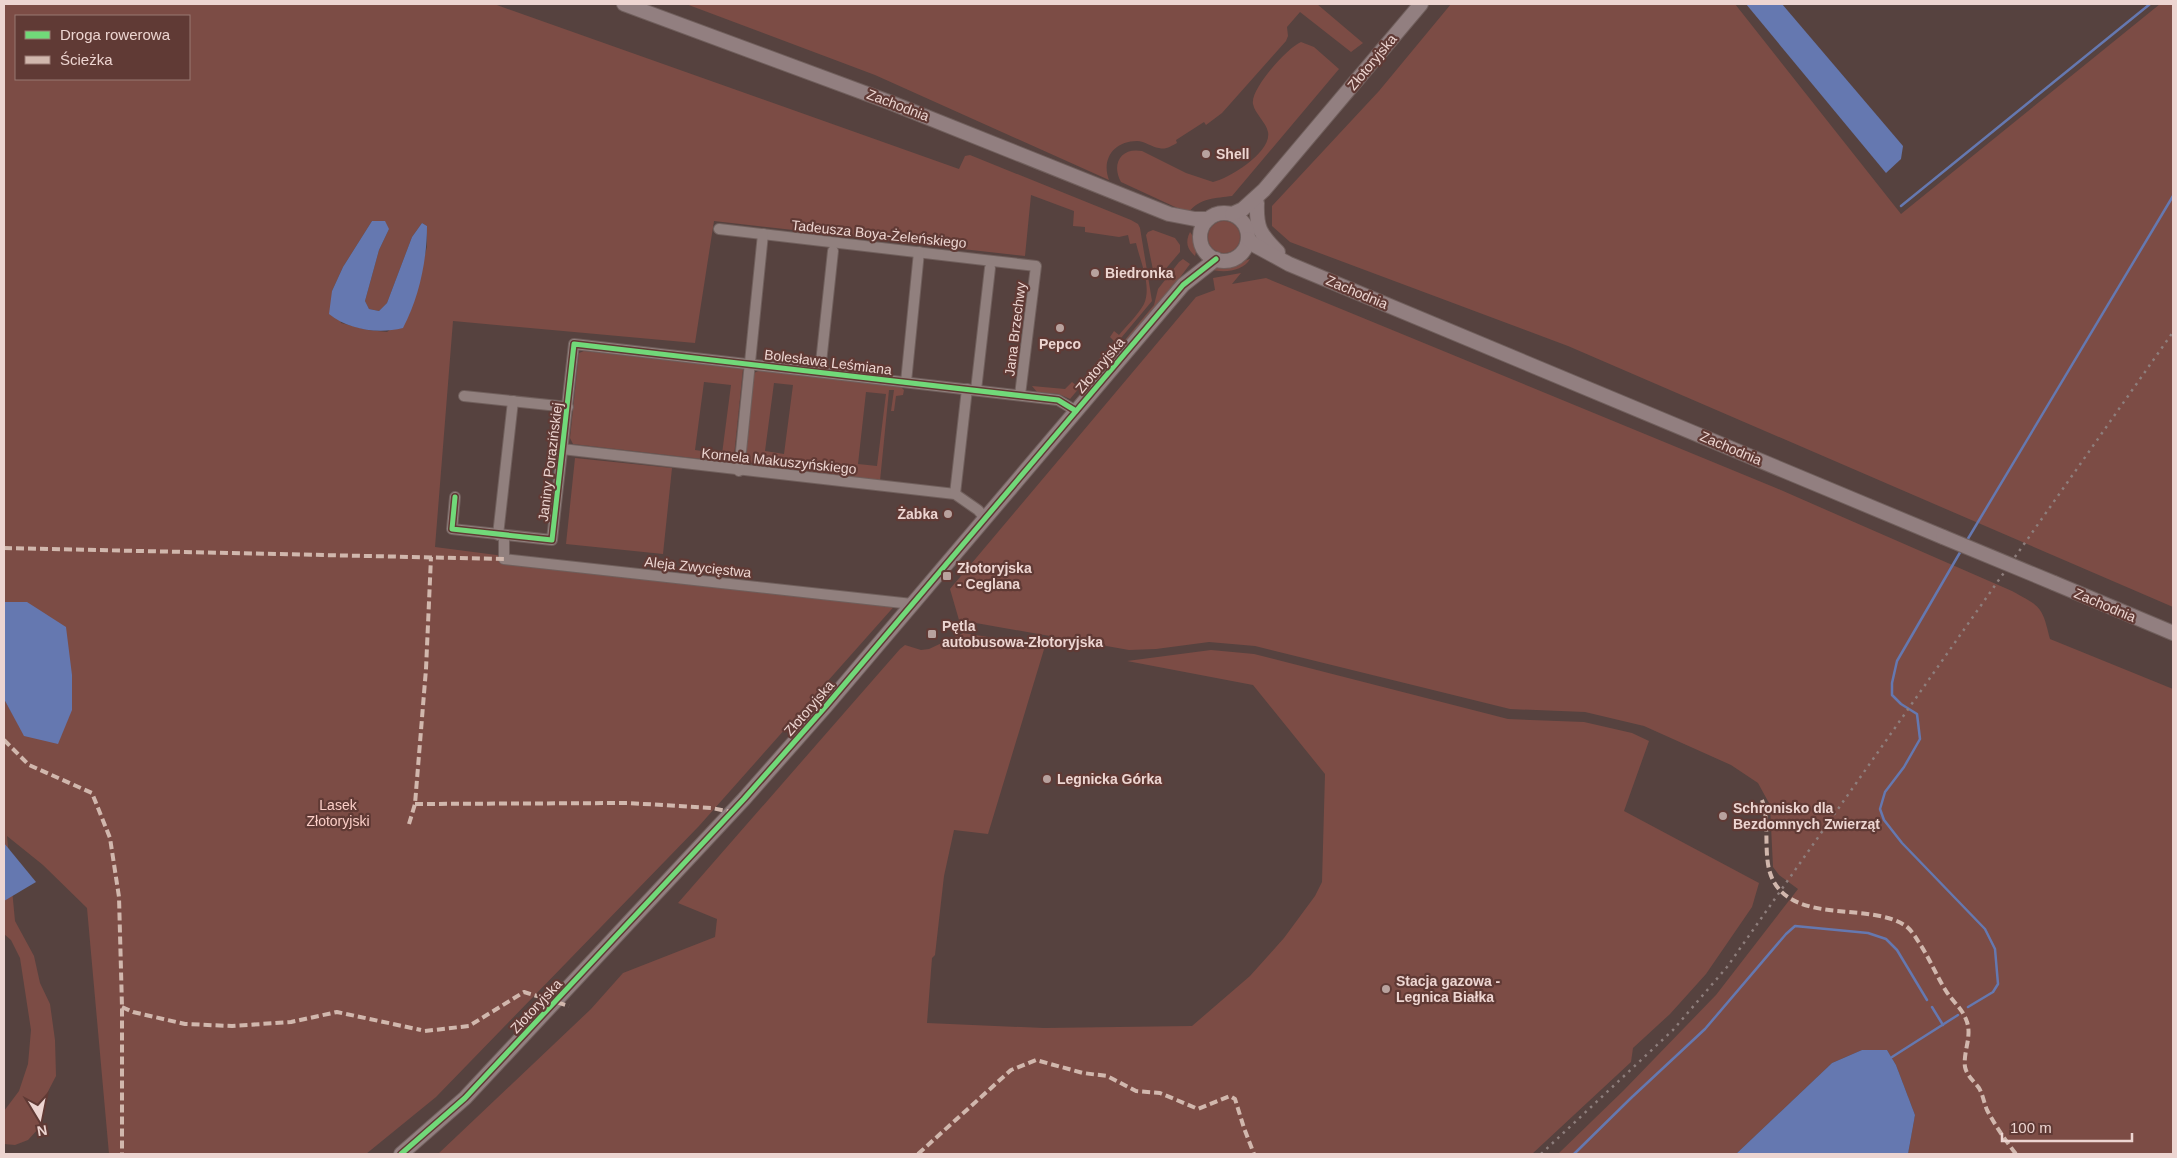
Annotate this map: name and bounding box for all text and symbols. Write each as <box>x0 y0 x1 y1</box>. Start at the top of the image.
legend <box>15 15 190 80</box>
text: Droga rowerowa <box>60 26 171 43</box>
street label: Złotoryjska <box>1344 31 1400 93</box>
text: Ścieżka <box>60 51 113 68</box>
street label: Zachodnia <box>865 86 932 124</box>
place label: Shell <box>1216 146 1249 162</box>
marker: Shell <box>1200 148 1212 160</box>
street label: Tadeusza Boya-Żeleńskiego <box>791 216 968 251</box>
place label: Biedronka <box>1105 265 1174 281</box>
marker: Biedronka <box>1089 267 1101 279</box>
street label: Zachodnia <box>1324 272 1390 312</box>
street label: Jana Brzechwy <box>1001 281 1029 377</box>
marker: Pepco <box>1054 322 1066 334</box>
street label: Złotoryjska <box>1072 334 1128 396</box>
place label: Pepco <box>1039 336 1081 352</box>
street label: Bolesława Leśmiana <box>763 346 893 378</box>
street label: Janiny Porazińskiej <box>535 402 565 522</box>
street label: Zachodnia <box>1698 428 1764 468</box>
street label: Kornela Makuszyńskiego <box>701 445 857 477</box>
place label: Żabka <box>898 506 938 522</box>
marker: Żabka <box>942 508 954 520</box>
street label: Aleja Zwycięstwa <box>644 553 752 581</box>
place label: Złotoryjska - Ceglana <box>957 560 1032 592</box>
marker: Złotoryjska - Ceglana <box>941 570 953 582</box>
street label: Zachodnia <box>2072 585 2138 625</box>
place label: Pętla autobusowa-Złotoryjska <box>942 618 1103 650</box>
marker: Pętla autobusowa-Złotoryjska <box>926 628 938 640</box>
street label: Złotoryjska <box>781 677 837 739</box>
place label: Legnicka Górka <box>1057 771 1162 787</box>
marker: Legnicka Górka <box>1041 773 1053 785</box>
park label: Lasek Złotoryjski <box>306 797 370 829</box>
place label: Schronisko dla Bezdomnych Zwierząt <box>1733 800 1880 832</box>
marker: Schronisko dla Bezdomnych Zwierząt <box>1717 810 1729 822</box>
place label: Stacja gazowa - Legnica Białka <box>1396 973 1501 1005</box>
street label: Złotoryjska <box>507 976 565 1036</box>
marker: Stacja gazowa - Legnica Białka <box>1380 983 1392 995</box>
north arrow <box>15 1093 65 1143</box>
scale bar <box>2002 1110 2132 1142</box>
text: 100 m <box>2010 1119 2052 1136</box>
text: N <box>36 1122 49 1140</box>

